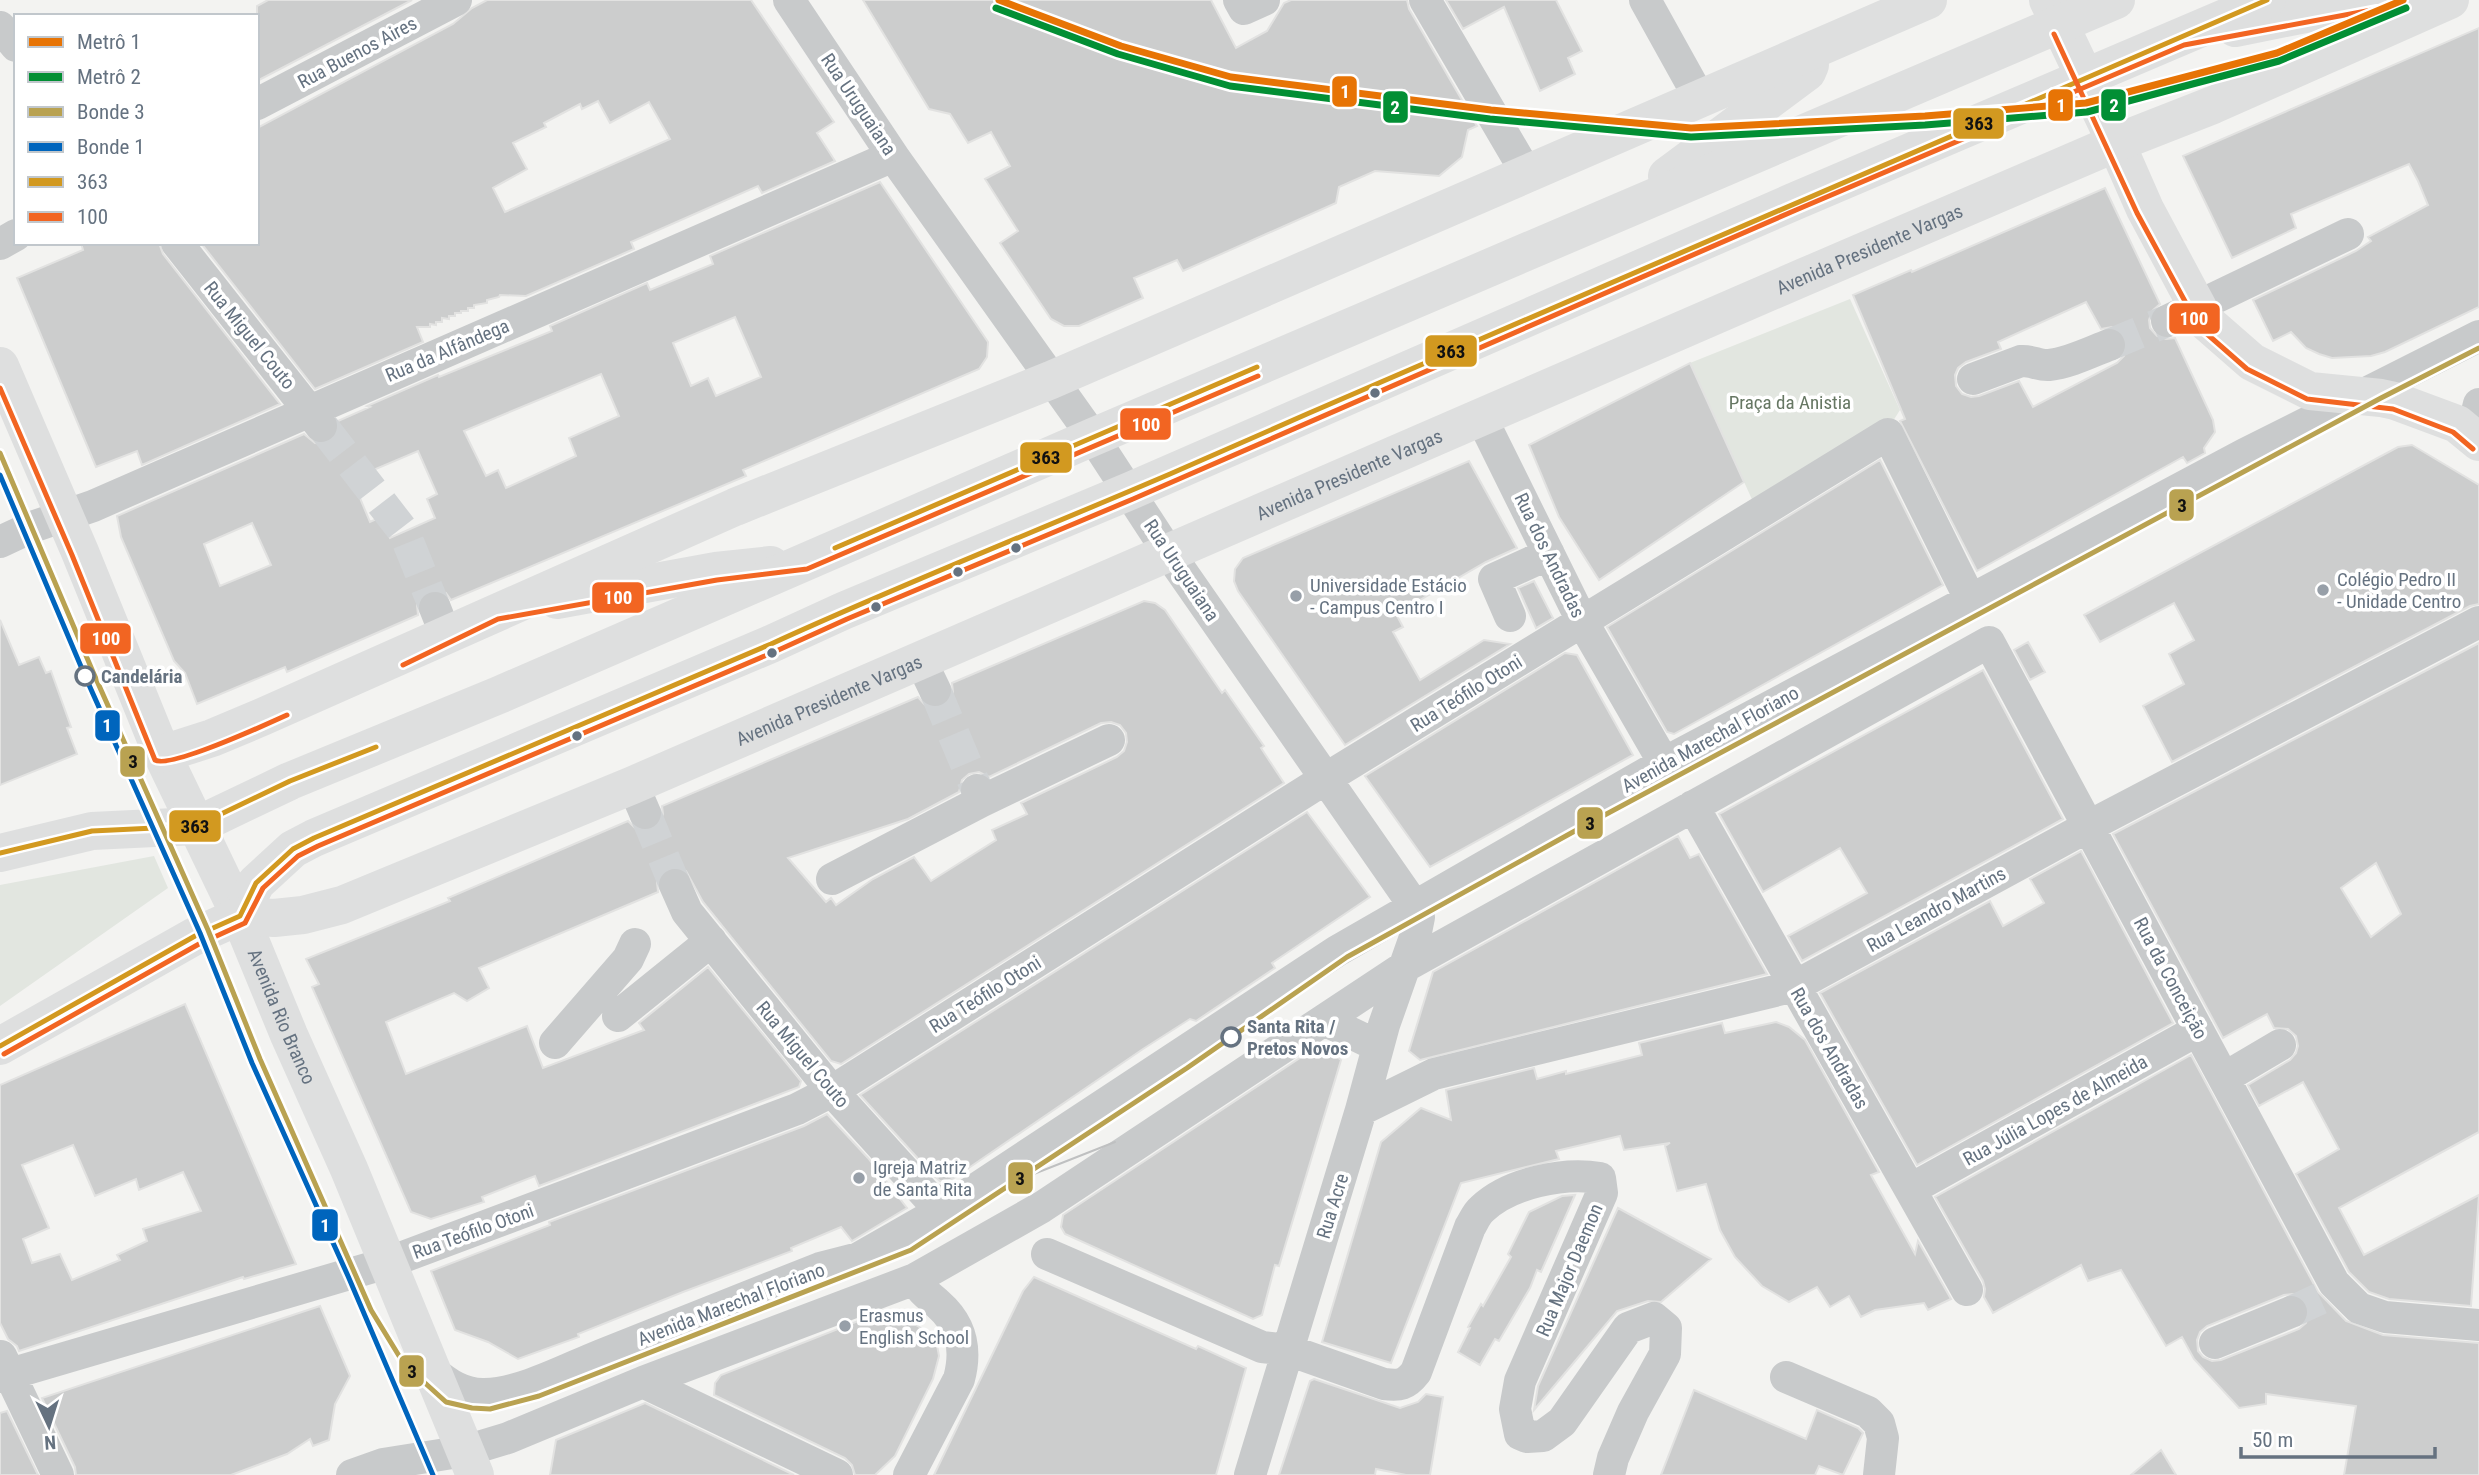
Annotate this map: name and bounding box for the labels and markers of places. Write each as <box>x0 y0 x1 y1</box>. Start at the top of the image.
unlabelled marker <box>1368 386 1382 400</box>
unlabelled marker <box>1009 541 1023 555</box>
unlabelled marker <box>951 565 965 579</box>
place label: Colégio Pedro II - Unidade Centro <box>2337 568 2461 613</box>
place label: Universidade Estácio - Campus Centro I <box>1310 574 1467 619</box>
marker: Colégio Pedro II - Unidade Centro <box>2315 582 2331 598</box>
marker: Universidade Estácio - Campus Centro I <box>1288 588 1304 604</box>
unlabelled marker <box>869 600 883 614</box>
unlabelled marker <box>765 646 779 660</box>
place label: Candelária <box>101 665 182 688</box>
marker: Candelária <box>75 666 95 686</box>
unlabelled marker <box>570 729 584 743</box>
place label: Santa Rita / Pretos Novos <box>1247 1015 1348 1060</box>
marker: Santa Rita / Pretos Novos <box>1221 1027 1241 1047</box>
place label: Igreja Matriz de Santa Rita <box>873 1156 972 1201</box>
marker: Igreja Matriz de Santa Rita <box>851 1170 867 1186</box>
place label: Erasmus English School <box>859 1304 969 1349</box>
marker: Erasmus English School <box>837 1318 853 1334</box>

